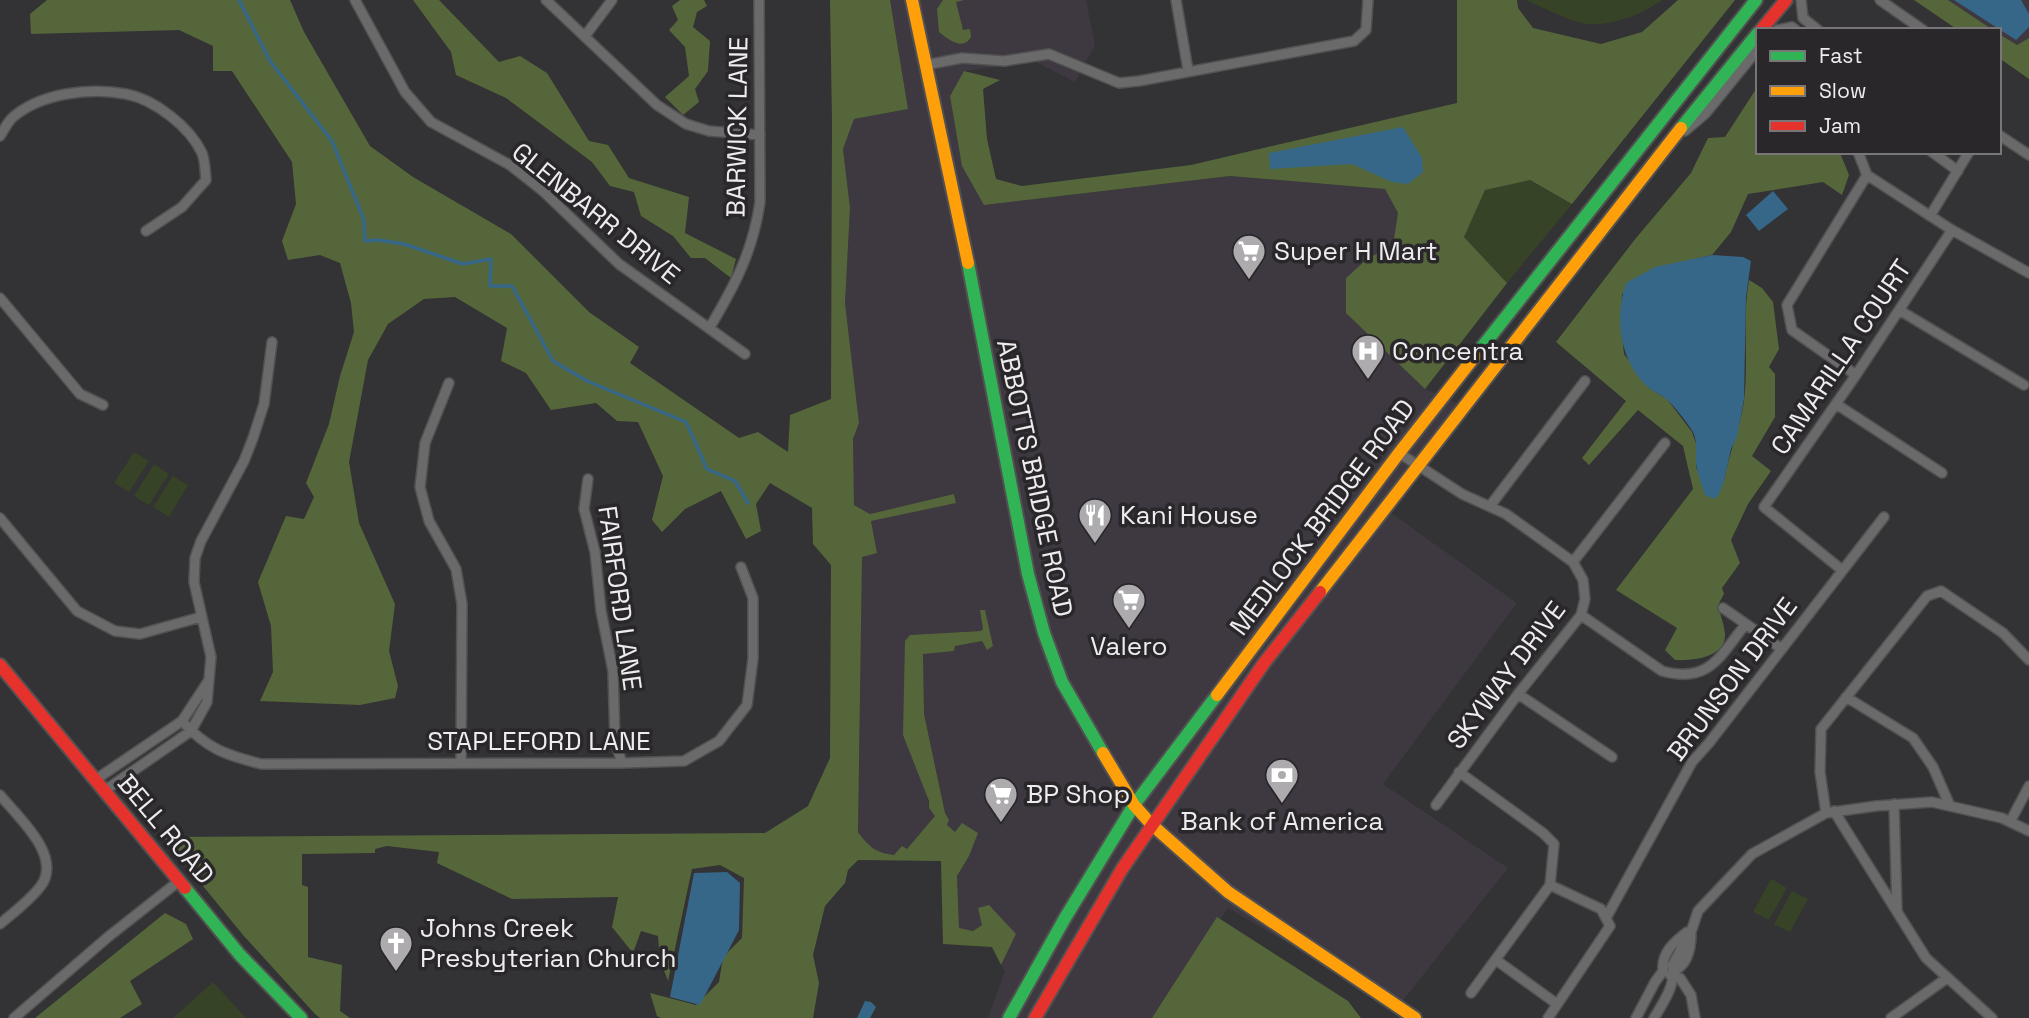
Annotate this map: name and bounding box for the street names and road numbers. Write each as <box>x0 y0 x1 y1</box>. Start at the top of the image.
street label: BARWICK LANE <box>718 36 756 218</box>
street label: GLENBARR DRIVE <box>505 135 687 291</box>
street label: CAMARILLA COURT <box>1763 253 1919 461</box>
street label: ABBOTTS BRIDGE ROAD <box>989 336 1081 620</box>
street label: MEDLOCK BRIDGE ROAD <box>1222 392 1422 642</box>
street label: FAIRFORD LANE <box>590 504 650 692</box>
street label: BRUNSON DRIVE <box>1659 590 1805 768</box>
street label: SKYWAY DRIVE <box>1439 594 1573 756</box>
street label: STAPLEFORD LANE <box>427 724 651 758</box>
street label: BELL ROAD <box>110 767 222 891</box>

